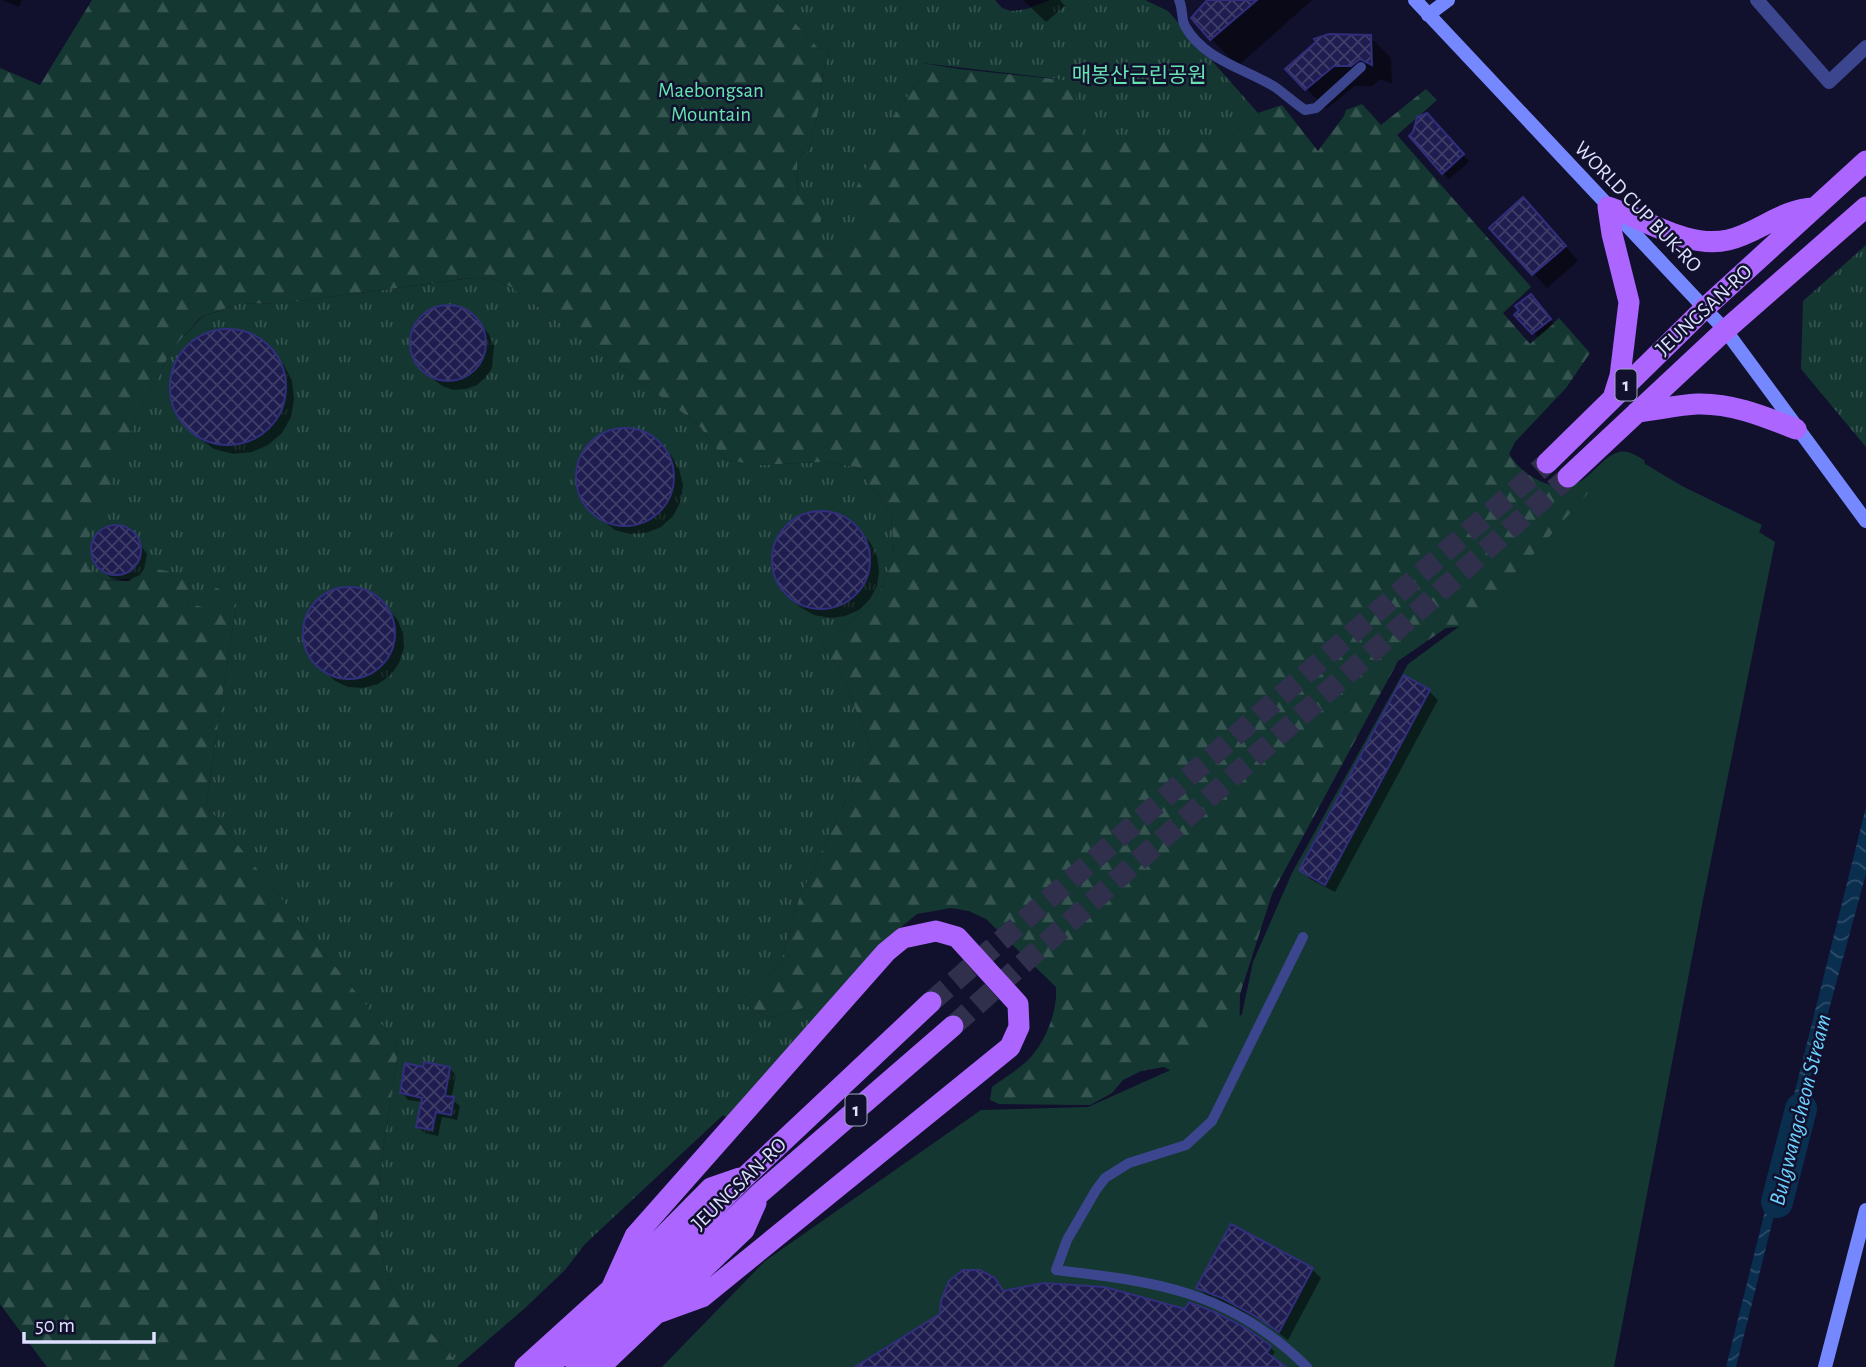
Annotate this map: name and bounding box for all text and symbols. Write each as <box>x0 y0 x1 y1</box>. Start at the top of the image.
park label: 매봉산근린공원 <box>1071 64 1207 86</box>
park label: Maebongsan Mountain <box>658 80 764 125</box>
street label: WORLD CUP BUK-RO <box>1570 138 1706 276</box>
street label: JEUNGSAN-RO <box>1652 260 1756 360</box>
road number: 1 <box>1616 370 1636 400</box>
water label: Bulgwangcheon Stream <box>1766 1012 1836 1208</box>
road number: 1 <box>846 1094 866 1126</box>
street label: JEUNGSAN-RO <box>688 1134 790 1234</box>
scale bar <box>24 1300 154 1344</box>
text: 50 m <box>35 1315 75 1336</box>

